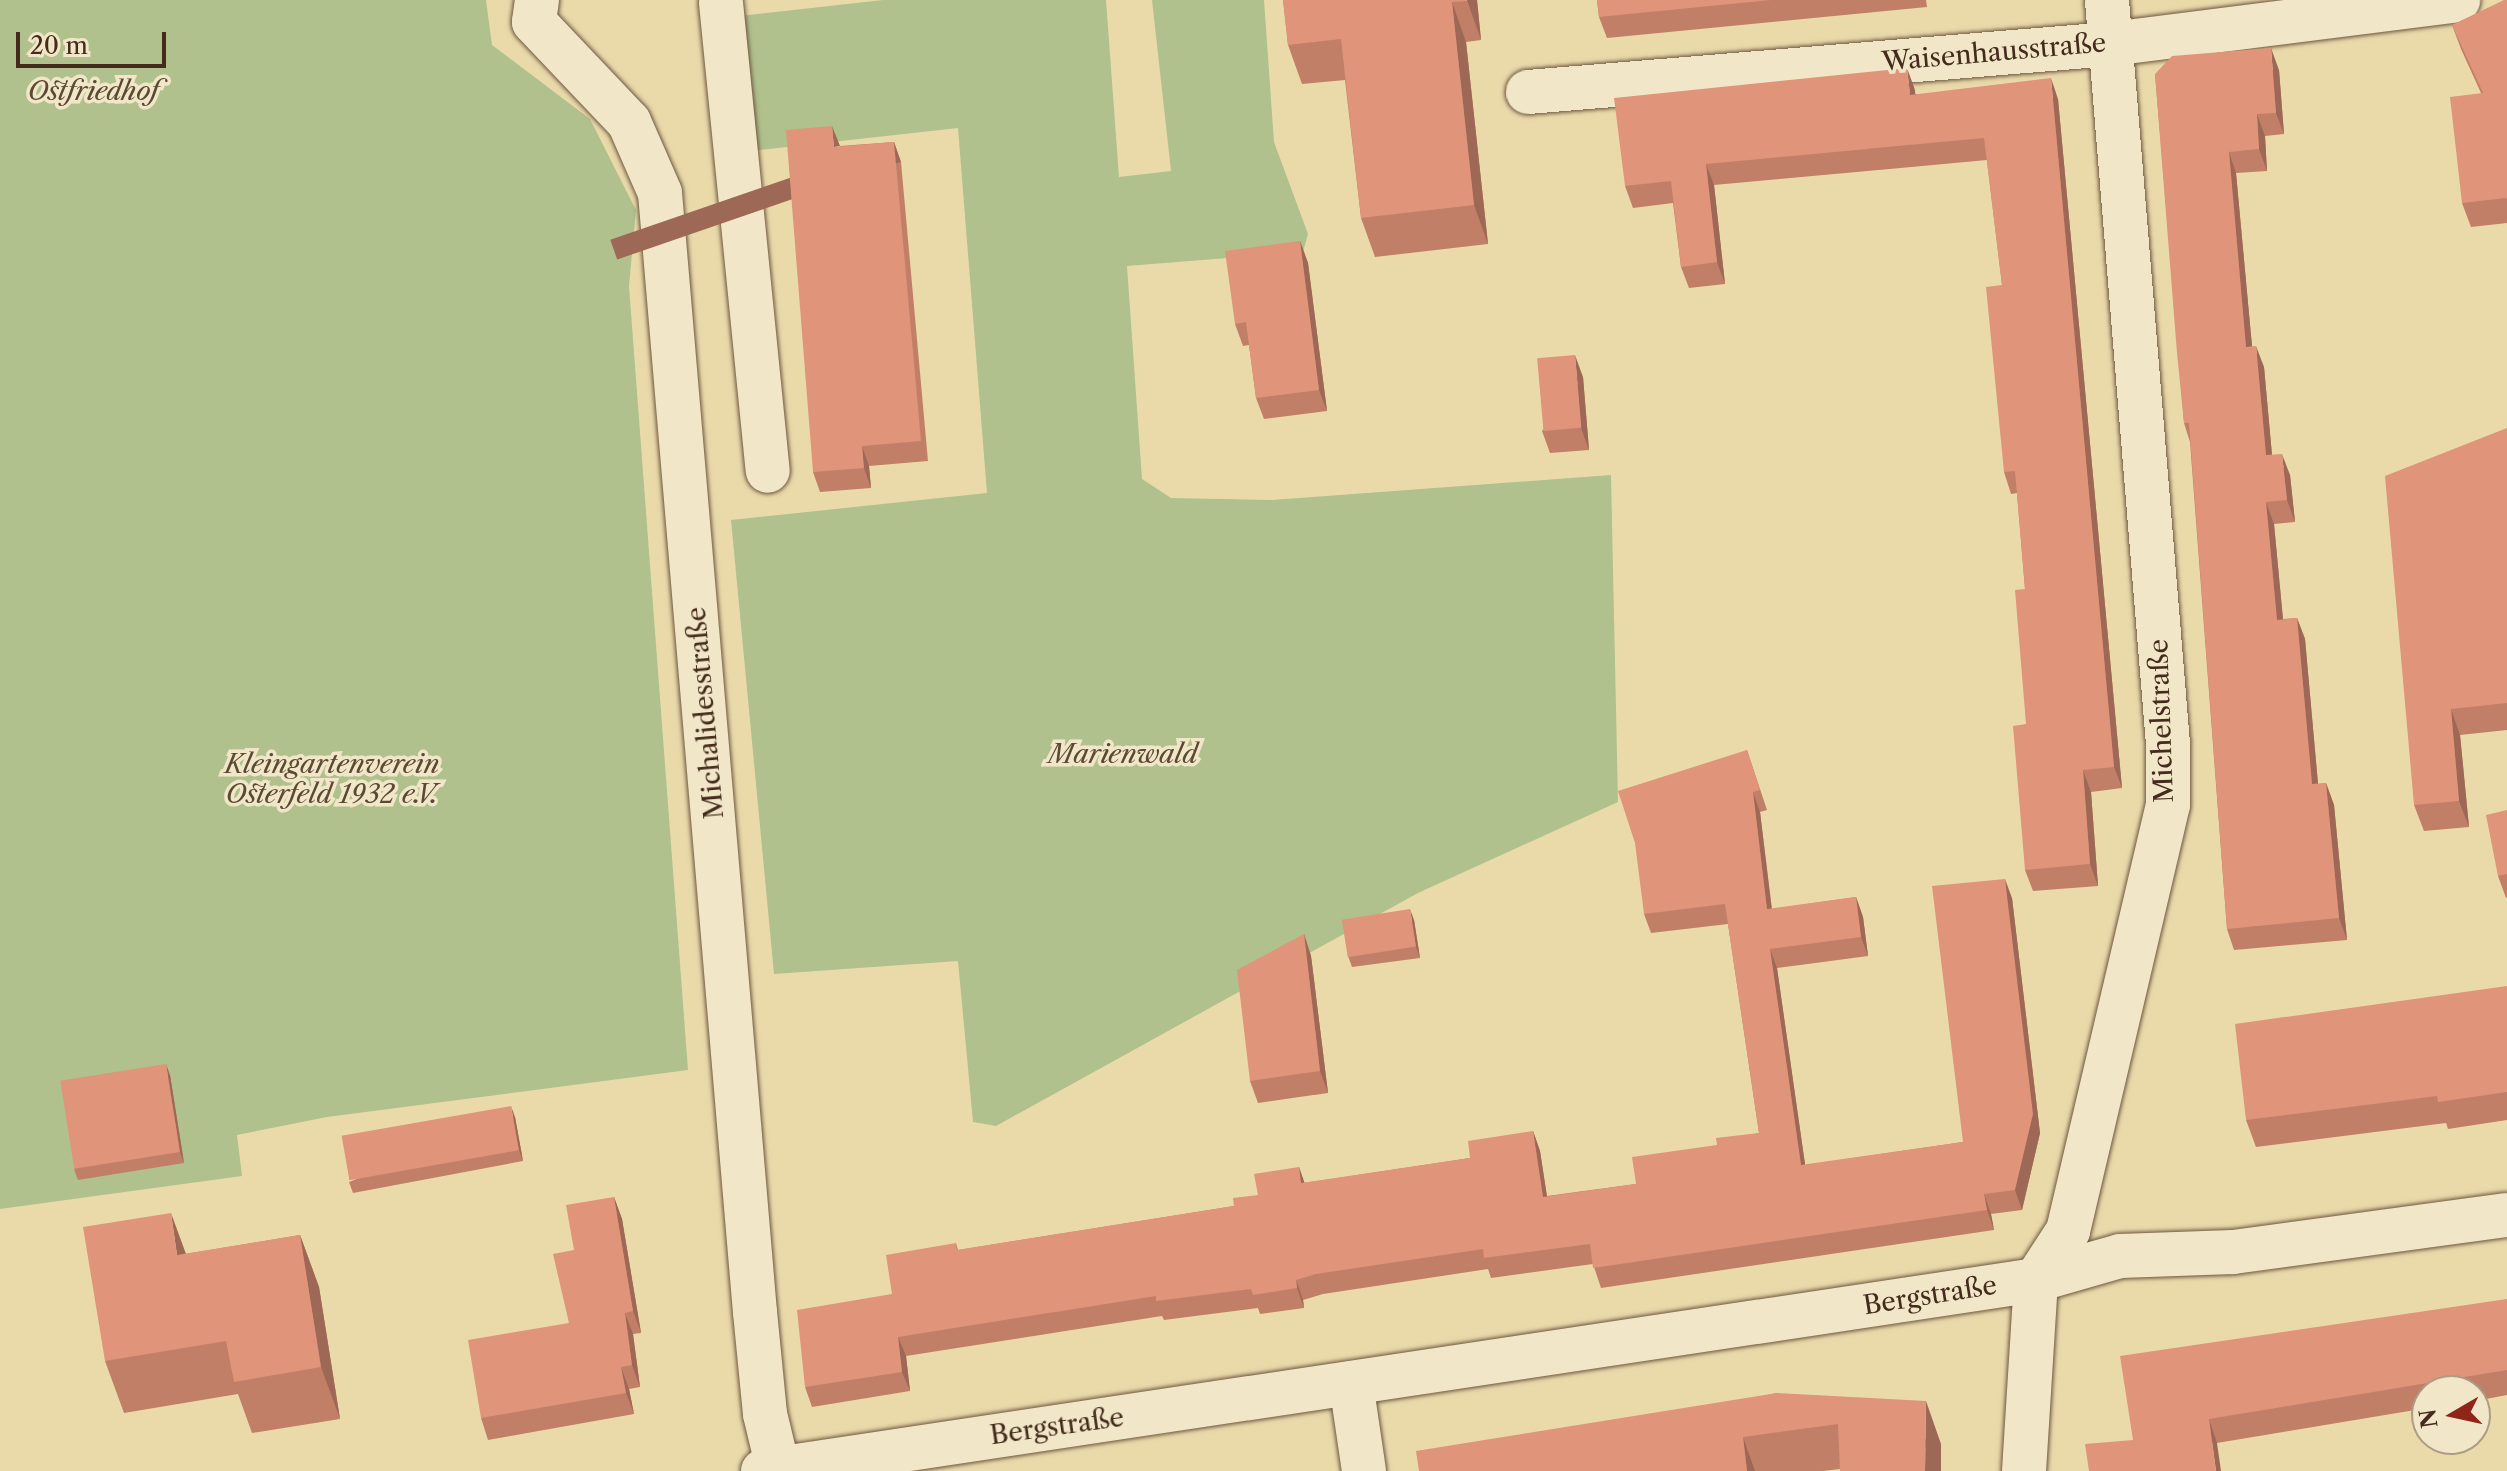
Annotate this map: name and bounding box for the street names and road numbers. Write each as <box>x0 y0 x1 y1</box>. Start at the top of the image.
street label: Waisenhausstraße <box>1881 28 2107 78</box>
street label: Michalidesstraße <box>681 606 731 820</box>
street label: Michelstraße <box>2144 639 2180 803</box>
street label: Bergstraße <box>1861 1270 1999 1322</box>
street label: Bergstraße <box>988 1402 1126 1452</box>

